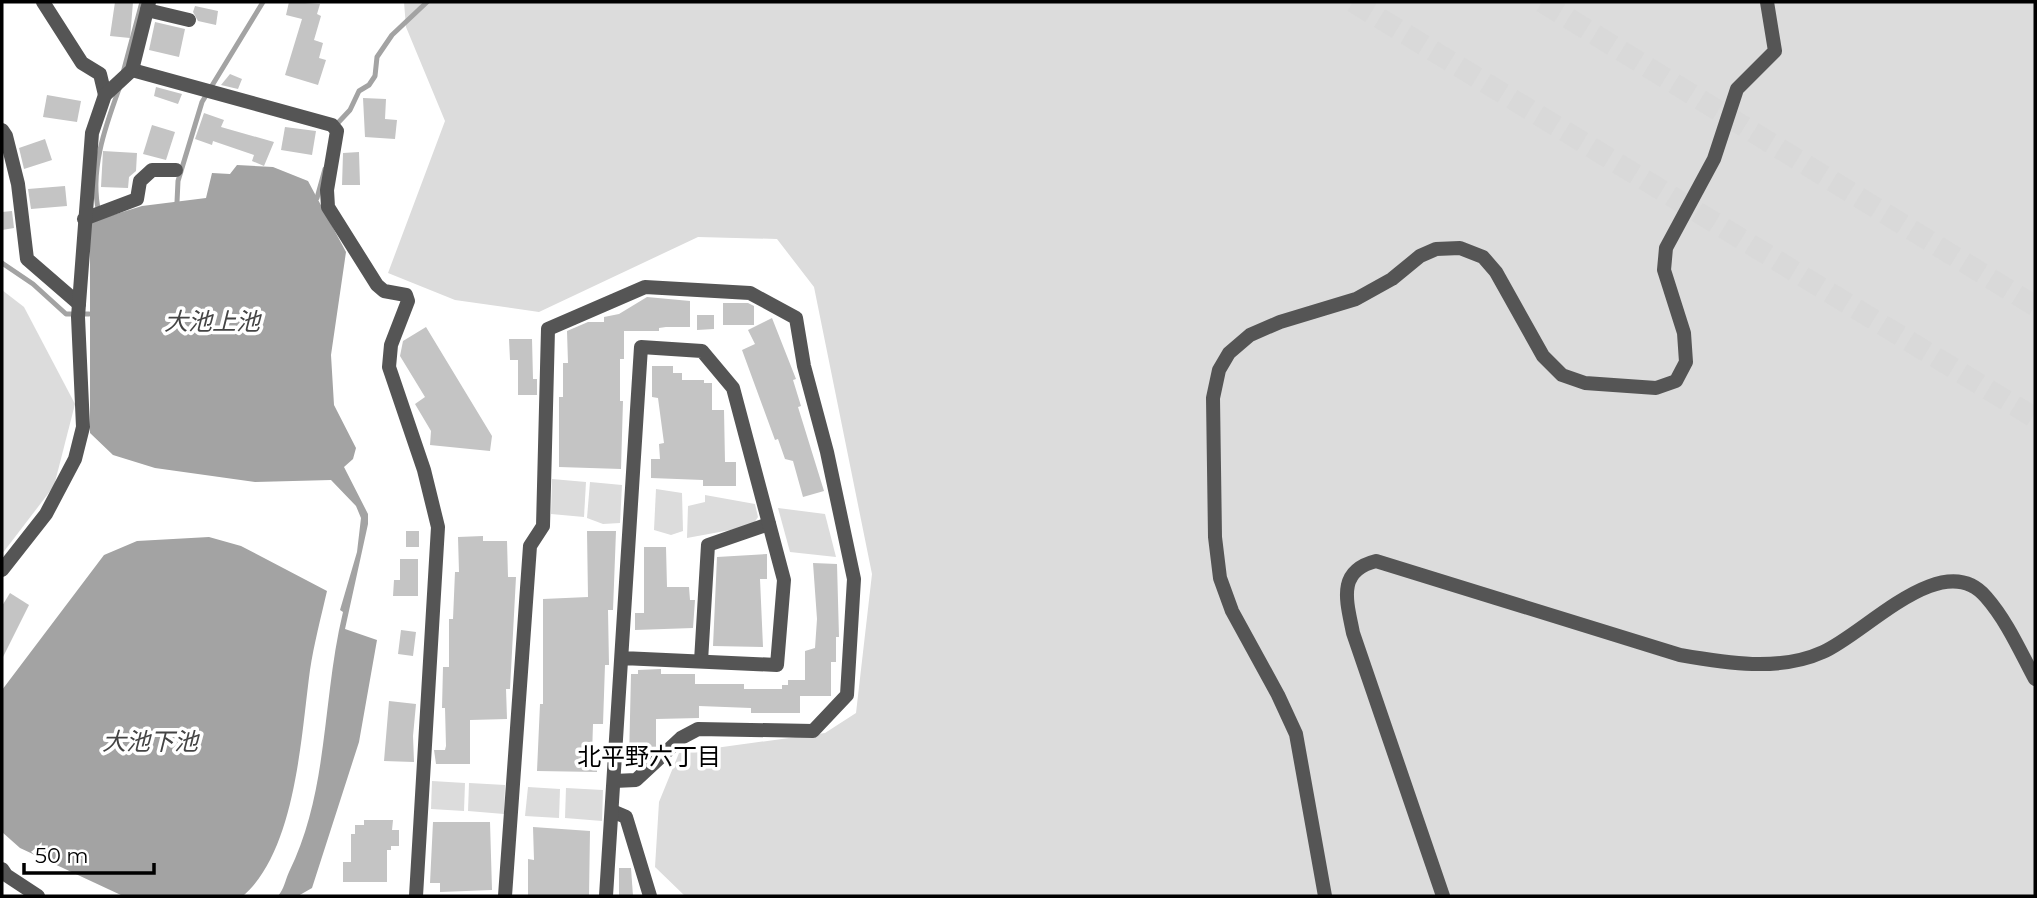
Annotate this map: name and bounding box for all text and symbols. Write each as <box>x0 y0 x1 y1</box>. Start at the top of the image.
water label: 大池上池 <box>164 307 262 336</box>
water label: 大池下池 <box>102 727 200 756</box>
district label: 北平野六丁目 <box>577 742 721 771</box>
scale bar <box>24 832 154 876</box>
text: 50 m <box>35 843 89 868</box>

